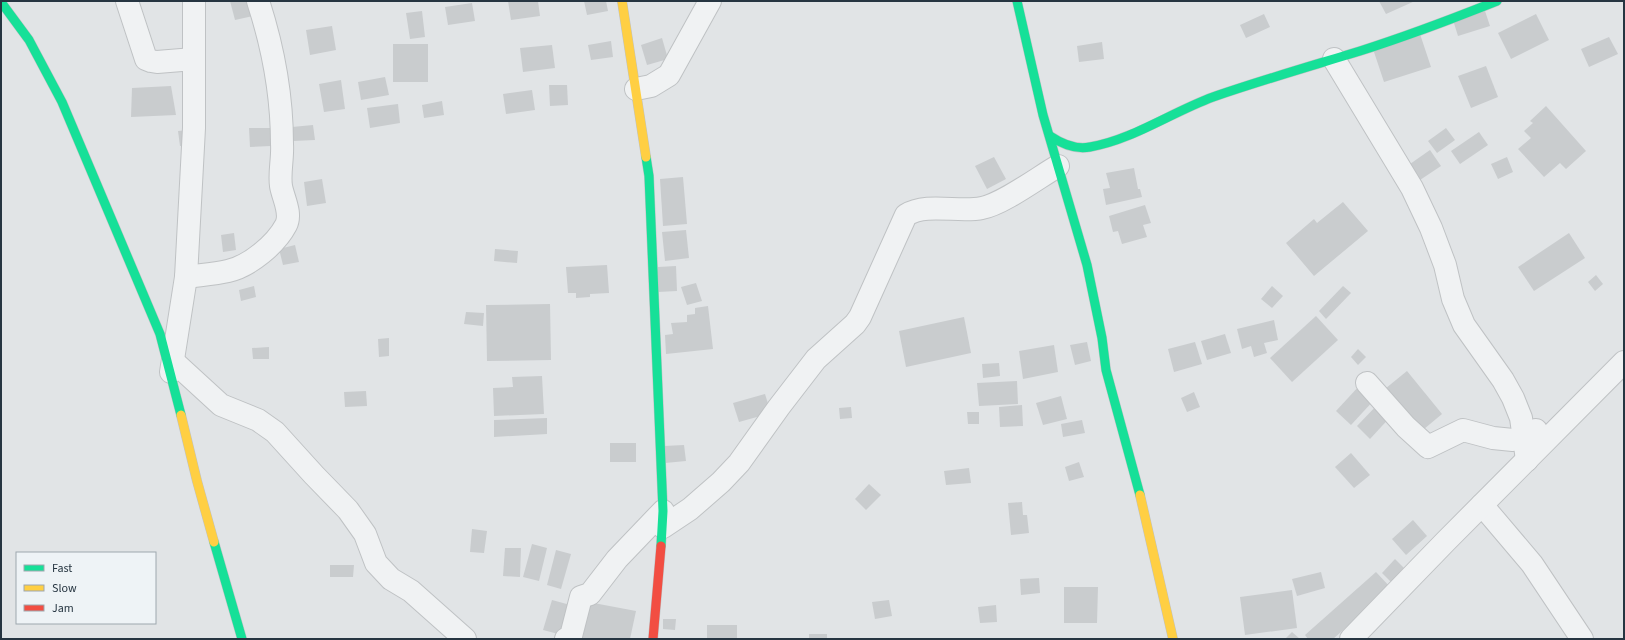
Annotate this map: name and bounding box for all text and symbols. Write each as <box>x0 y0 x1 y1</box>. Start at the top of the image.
legend <box>16 552 156 624</box>
text: Fast <box>52 560 72 577</box>
text: Slow <box>52 580 77 597</box>
text: Jam <box>52 600 74 617</box>

